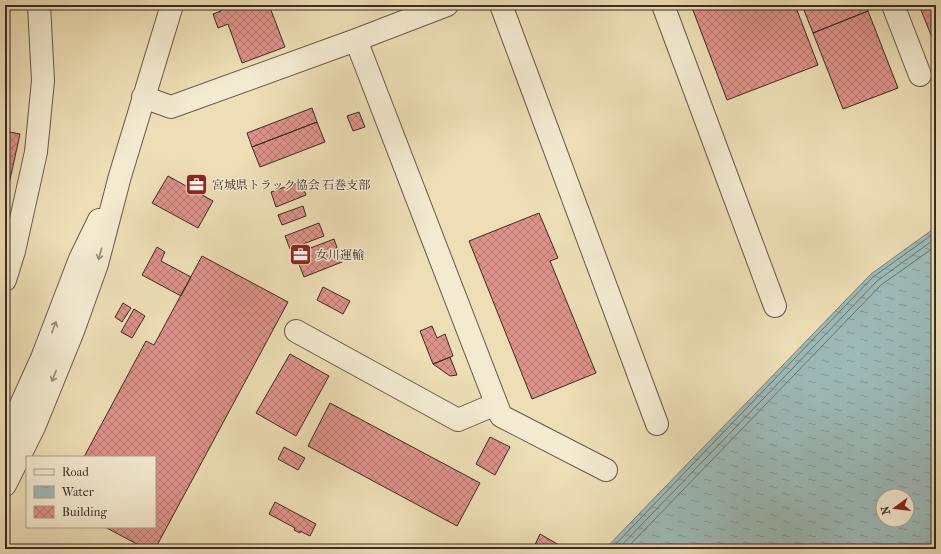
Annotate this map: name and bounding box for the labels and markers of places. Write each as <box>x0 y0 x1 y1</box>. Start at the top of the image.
office icon: 宮城県トラック協会 石巻支部 <box>184 172 210 198</box>
place label: 宮城県トラック協会 石巻支部 <box>212 178 370 192</box>
office icon: 女川運輸 <box>288 242 314 268</box>
place label: 女川運輸 <box>316 248 364 262</box>

